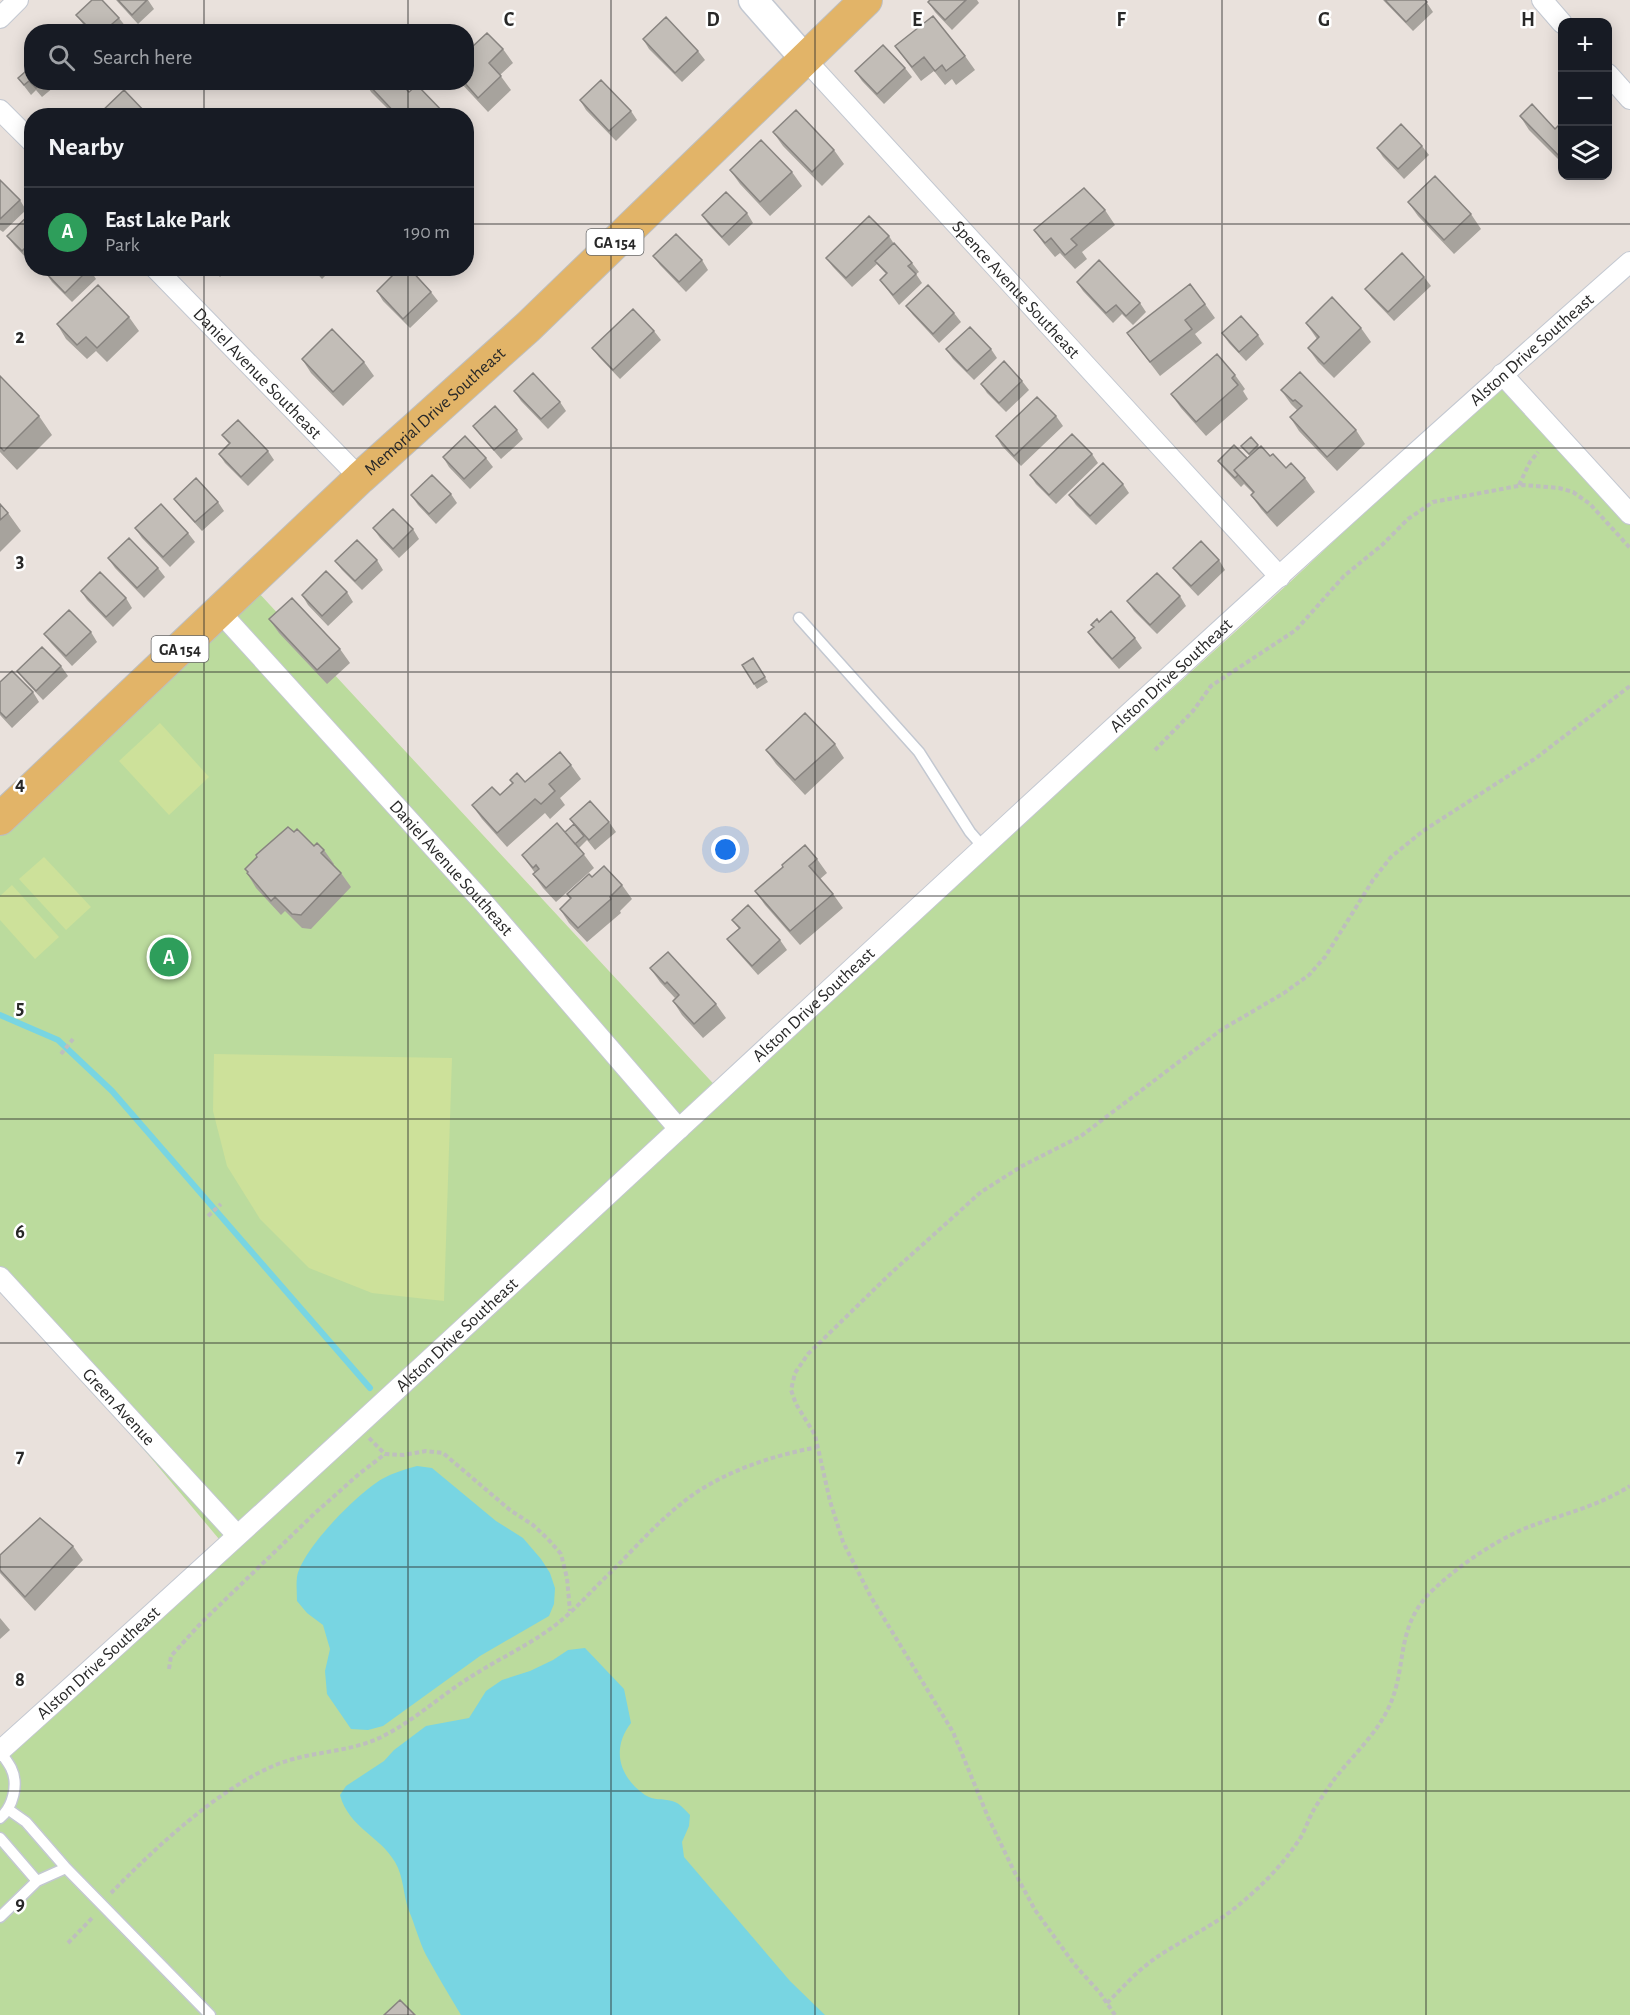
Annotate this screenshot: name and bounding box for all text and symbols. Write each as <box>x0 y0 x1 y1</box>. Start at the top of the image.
text: C <box>504 10 515 30</box>
text: D <box>706 10 720 30</box>
text: E <box>912 10 922 30</box>
text: F <box>1116 10 1126 30</box>
text: G <box>1318 10 1330 30</box>
text: H <box>1521 10 1535 30</box>
map controls <box>1558 18 1612 180</box>
button: + <box>1558 18 1612 72</box>
search box <box>24 24 474 90</box>
icon: search <box>45 41 78 74</box>
text: Search here <box>93 46 192 68</box>
button: − <box>1558 72 1612 126</box>
button: layers <box>1558 126 1612 180</box>
text: Nearby <box>48 134 124 160</box>
text: East Lake Park <box>105 209 230 231</box>
street label: Spence Avenue Southeast <box>948 218 1083 362</box>
text: A <box>62 222 74 242</box>
text: 190 m <box>404 222 450 242</box>
road number: GA 154 <box>586 229 644 255</box>
text: Park <box>105 235 140 255</box>
street label: Alston Drive Southeast <box>1467 290 1598 410</box>
street label: Daniel Avenue Southeast <box>189 305 325 443</box>
text: 2 <box>15 327 25 347</box>
street label: Memorial Drive Southeast <box>361 344 509 479</box>
text: 3 <box>16 551 24 571</box>
street label: Alston Drive Southeast <box>1107 615 1236 736</box>
road number: GA 154 <box>152 636 208 662</box>
text: 4 <box>15 774 25 794</box>
street label: Daniel Avenue Southeast <box>386 797 516 940</box>
your location <box>711 835 740 864</box>
pin: A <box>150 934 188 980</box>
street label: Alston Drive Southeast <box>750 944 879 1066</box>
text: 5 <box>16 998 24 1018</box>
text: 6 <box>15 1222 25 1242</box>
street label: Alston Drive Southeast <box>393 1275 522 1396</box>
street label: Green Avenue <box>79 1365 158 1449</box>
text: 7 <box>16 1446 25 1466</box>
street label: Alston Drive Southeast <box>34 1603 164 1723</box>
text: 8 <box>15 1670 25 1690</box>
text: 9 <box>15 1894 25 1914</box>

